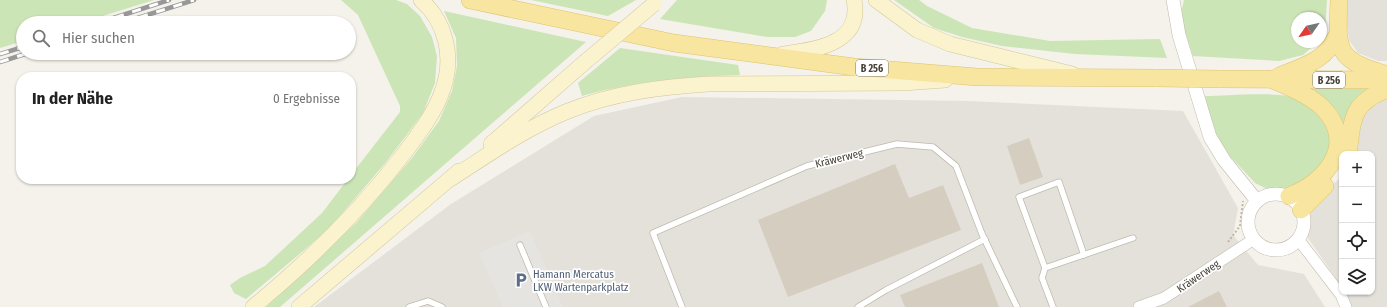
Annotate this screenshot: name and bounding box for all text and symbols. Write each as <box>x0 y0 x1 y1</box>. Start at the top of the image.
north arrow <box>1291 12 1327 48</box>
search box <box>16 16 356 60</box>
icon: search <box>30 27 52 49</box>
text: Hier suchen <box>62 29 135 47</box>
road number: B 256 <box>856 60 888 76</box>
road number: B 256 <box>1313 72 1345 88</box>
text: In der Nähe <box>32 88 113 109</box>
text: 0 Ergebnisse <box>273 91 340 106</box>
street label: Kräwerweg <box>814 146 865 171</box>
map controls <box>1339 151 1375 295</box>
button: + <box>1339 151 1375 187</box>
button: − <box>1339 187 1375 223</box>
button: locate <box>1339 223 1375 259</box>
street label: Kräwerweg <box>1174 257 1223 295</box>
button: layers <box>1339 259 1375 295</box>
place label: Hamann Mercatus LKW Wartenparkplatz <box>533 268 629 294</box>
parking icon: Hamann Mercatus LKW Wartenparkplatz <box>512 271 530 289</box>

